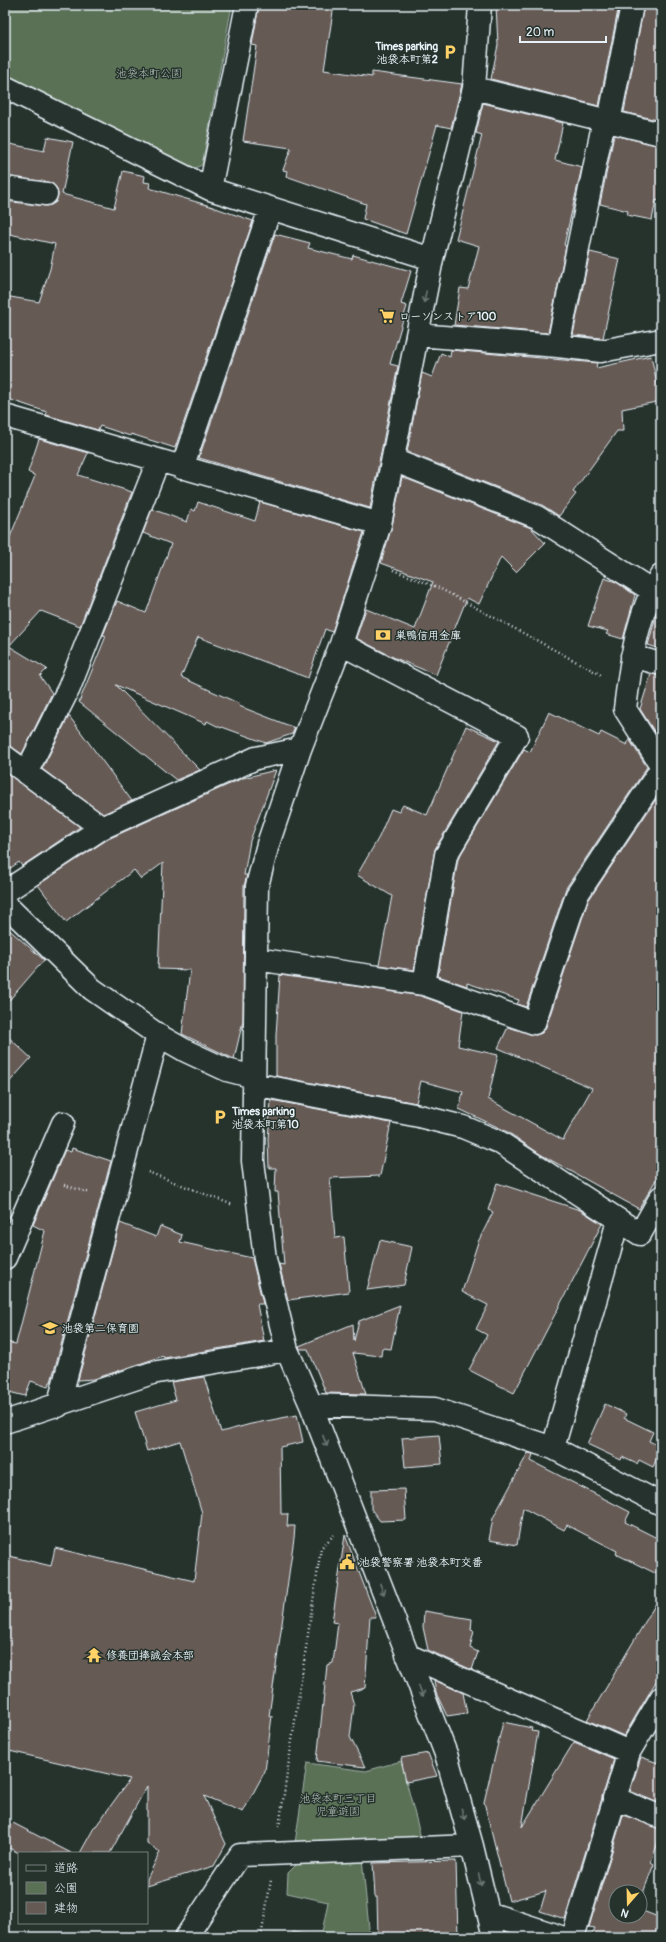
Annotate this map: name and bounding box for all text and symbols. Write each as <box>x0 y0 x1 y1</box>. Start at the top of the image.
scale bar <box>520 18 606 44</box>
text: 20 m <box>526 25 555 40</box>
place label: Times parking 池袋本町第2 <box>374 40 438 66</box>
parking icon: Times parking 池袋本町第2 <box>441 43 459 61</box>
park label: 池袋本町公園 <box>116 67 182 80</box>
one-way arrow <box>420 290 428 303</box>
supermarket icon: ローソンストア100 <box>378 307 396 325</box>
place label: ローソンストア100 <box>399 310 497 323</box>
bank icon: 巣鴨信用金庫 <box>374 626 392 644</box>
place label: 巣鴨信用金庫 <box>395 629 461 642</box>
place label: Times parking 池袋本町第10 <box>231 1105 299 1131</box>
parking icon: Times parking 池袋本町第10 <box>211 1108 229 1126</box>
school or university icon: 池袋第二保育園 <box>41 1319 59 1337</box>
place label: 池袋第二保育園 <box>62 1322 139 1335</box>
one-way arrow <box>322 1435 330 1447</box>
public building icon: 池袋警察署 池袋本町交番 <box>338 1553 356 1571</box>
place label: 池袋警察署 池袋本町交番 <box>359 1556 482 1569</box>
one-way arrow <box>378 1582 386 1594</box>
temple icon: 修養団捧誠会本部 <box>85 1646 103 1664</box>
place label: 修養団捧誠会本部 <box>106 1649 194 1662</box>
one-way arrow <box>418 1684 425 1696</box>
park label: 池袋本町三丁目 児童遊園 <box>300 1792 377 1818</box>
one-way arrow <box>460 1807 467 1820</box>
legend <box>18 1852 148 1924</box>
text: 道路 <box>54 1861 78 1876</box>
one-way arrow <box>476 1873 484 1886</box>
text: 公園 <box>54 1881 78 1896</box>
north arrow <box>608 1884 648 1924</box>
text: 建物 <box>54 1901 78 1916</box>
text: N <box>619 1905 630 1920</box>

